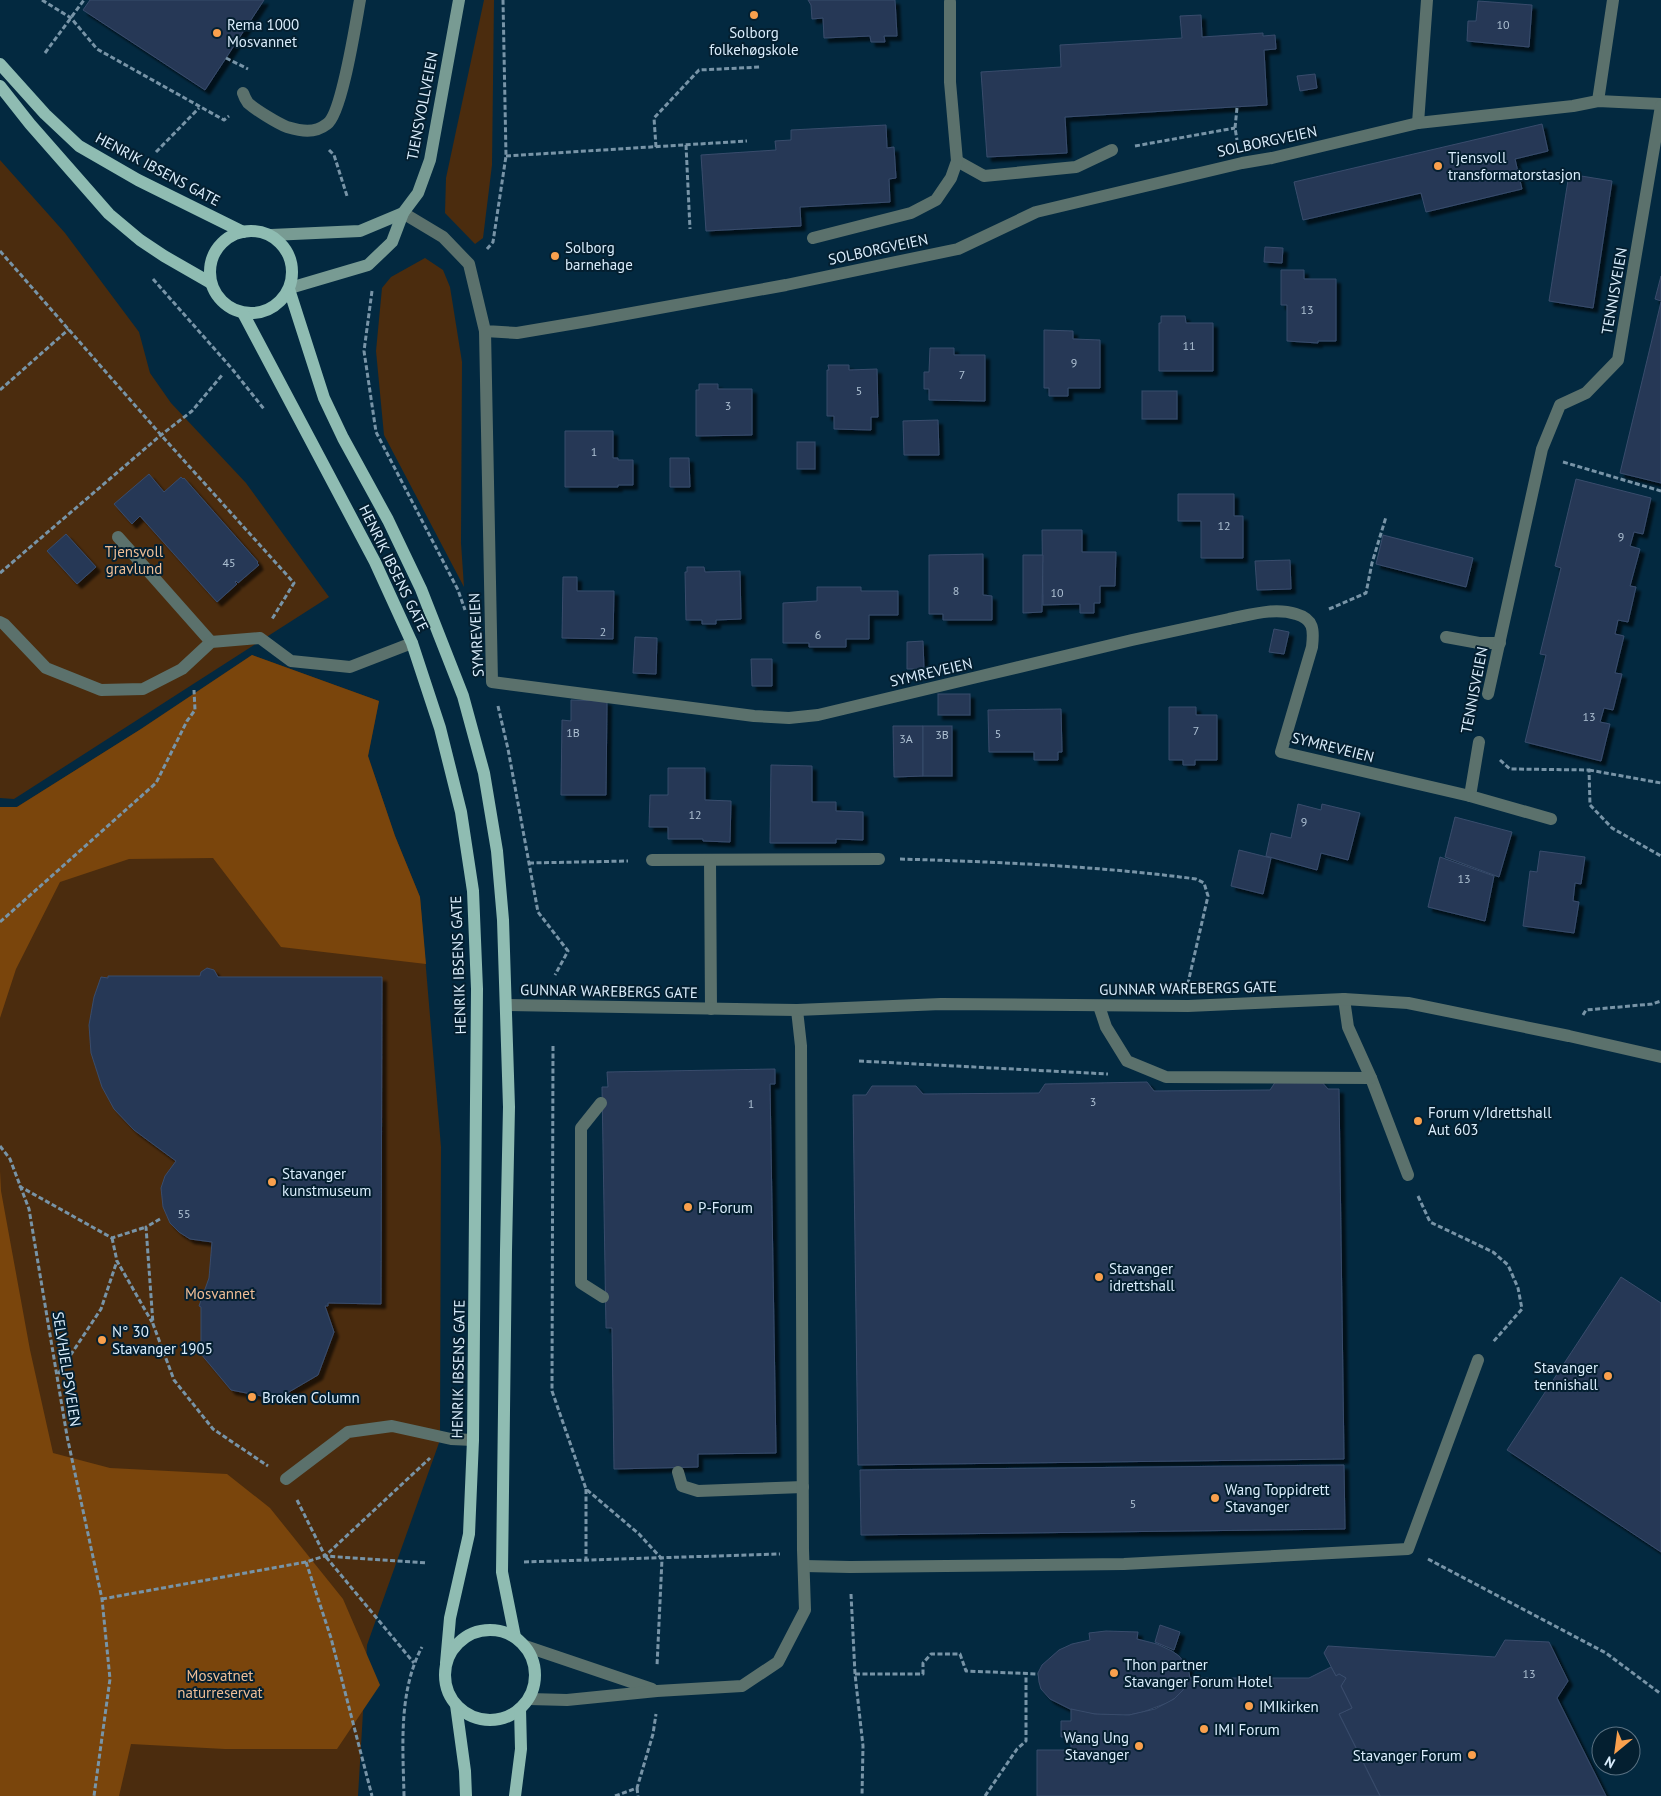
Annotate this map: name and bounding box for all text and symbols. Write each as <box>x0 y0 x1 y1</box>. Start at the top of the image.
marker: Solborg folkehøgskole <box>748 9 760 21</box>
place label: Rema 1000 Mosvannet <box>227 15 299 51</box>
house number: 10 <box>1496 17 1510 32</box>
place label: Solborg folkehøgskole <box>709 23 799 59</box>
marker: Rema 1000 Mosvannet <box>211 27 223 39</box>
street label: TJENSVOLLVEIEN <box>402 50 442 162</box>
street label: SOLBORGVEIEN <box>1215 121 1319 161</box>
street label: HENRIK IBSENS GATE <box>92 128 224 210</box>
place label: Tjensvoll transformatorstasjon <box>1448 148 1581 184</box>
marker: Tjensvoll transformatorstasjon <box>1432 160 1444 172</box>
street label: SOLBORGVEIEN <box>826 229 930 269</box>
place label: Solborg barnehage <box>565 238 633 274</box>
street label: TENNISVEIEN <box>1597 246 1631 336</box>
marker: Solborg barnehage <box>549 250 561 262</box>
house number: 13 <box>1300 302 1314 317</box>
house number: 11 <box>1182 338 1196 353</box>
house number: 9 <box>1071 355 1077 370</box>
house number: 7 <box>959 367 965 382</box>
house number: 5 <box>856 383 862 398</box>
house number: 3 <box>725 398 731 413</box>
house number: 1 <box>591 444 597 459</box>
street label: HENRIK IBSENS GATE <box>355 501 433 635</box>
house number: 12 <box>1217 518 1231 533</box>
house number: 9 <box>1618 529 1624 544</box>
park label: Tjensvoll gravlund <box>105 542 164 578</box>
house number: 45 <box>222 555 236 570</box>
house number: 8 <box>953 583 959 598</box>
house number: 10 <box>1050 585 1064 600</box>
street label: SYMREVEIEN <box>464 592 488 678</box>
house number: 2 <box>600 624 606 639</box>
house number: 6 <box>815 627 821 642</box>
street label: TENNISVEIEN <box>1456 645 1492 735</box>
street label: SYMREVEIEN <box>888 653 974 691</box>
house number: 13 <box>1582 709 1596 724</box>
house number: 7 <box>1193 723 1199 738</box>
house number: 1B <box>566 725 580 740</box>
house number: 5 <box>995 726 1001 741</box>
house number: 3B <box>935 727 949 742</box>
street label: SYMREVEIEN <box>1290 728 1376 766</box>
house number: 3A <box>899 731 913 746</box>
house number: 12 <box>688 807 702 822</box>
house number: 9 <box>1301 814 1307 829</box>
house number: 13 <box>1457 871 1471 886</box>
street label: HENRIK IBSENS GATE <box>446 895 470 1035</box>
street label: GUNNAR WAREBERGS GATE <box>1099 977 1277 999</box>
street label: GUNNAR WAREBERGS GATE <box>520 980 698 1002</box>
house number: 3 <box>1090 1094 1096 1109</box>
house number: 1 <box>748 1096 754 1111</box>
place label: Forum v/Idrettshall Aut 603 <box>1428 1103 1552 1139</box>
marker: Forum v/Idrettshall Aut 603 <box>1412 1115 1424 1127</box>
place label: Stavanger kunstmuseum <box>282 1164 371 1200</box>
marker: Stavanger kunstmuseum <box>266 1176 278 1188</box>
place label: P-Forum <box>698 1198 753 1217</box>
marker: P-Forum <box>682 1201 694 1213</box>
house number: 55 <box>177 1206 191 1221</box>
place label: Stavanger idrettshall <box>1109 1259 1175 1295</box>
marker: Stavanger idrettshall <box>1093 1271 1105 1283</box>
park label: Mosvannet <box>185 1284 255 1303</box>
street label: HENRIK IBSENS GATE <box>447 1299 469 1439</box>
street label: SELVHJELPSVEIEN <box>49 1310 85 1428</box>
place label: N° 30 Stavanger 1905 <box>112 1322 213 1358</box>
marker: N° 30 Stavanger 1905 <box>96 1334 108 1346</box>
place label: Stavanger tennishall <box>1534 1358 1599 1394</box>
marker: Stavanger tennishall <box>1602 1370 1614 1382</box>
place label: Broken Column <box>262 1388 360 1407</box>
marker: Broken Column <box>246 1391 258 1403</box>
place label: Wang Toppidrett Stavanger <box>1225 1480 1330 1516</box>
marker: Wang Toppidrett Stavanger <box>1209 1492 1221 1504</box>
house number: 5 <box>1130 1496 1136 1511</box>
place label: Thon partner Stavanger Forum Hotel <box>1124 1655 1273 1691</box>
park label: Mosvatnet naturreservat <box>177 1666 263 1702</box>
house number: 13 <box>1522 1666 1536 1681</box>
marker: Thon partner Stavanger Forum Hotel <box>1108 1667 1120 1679</box>
place label: IMIkirken <box>1259 1697 1319 1716</box>
marker: IMIkirken <box>1243 1700 1255 1712</box>
place label: IMI Forum <box>1214 1720 1280 1739</box>
marker: IMI Forum <box>1198 1723 1210 1735</box>
north arrow <box>1591 1726 1641 1776</box>
place label: Wang Ung Stavanger <box>1063 1728 1129 1764</box>
marker: Wang Ung Stavanger <box>1133 1740 1145 1752</box>
place label: Stavanger Forum <box>1353 1746 1462 1765</box>
marker: Stavanger Forum <box>1466 1749 1478 1761</box>
text: N <box>1601 1752 1618 1772</box>

